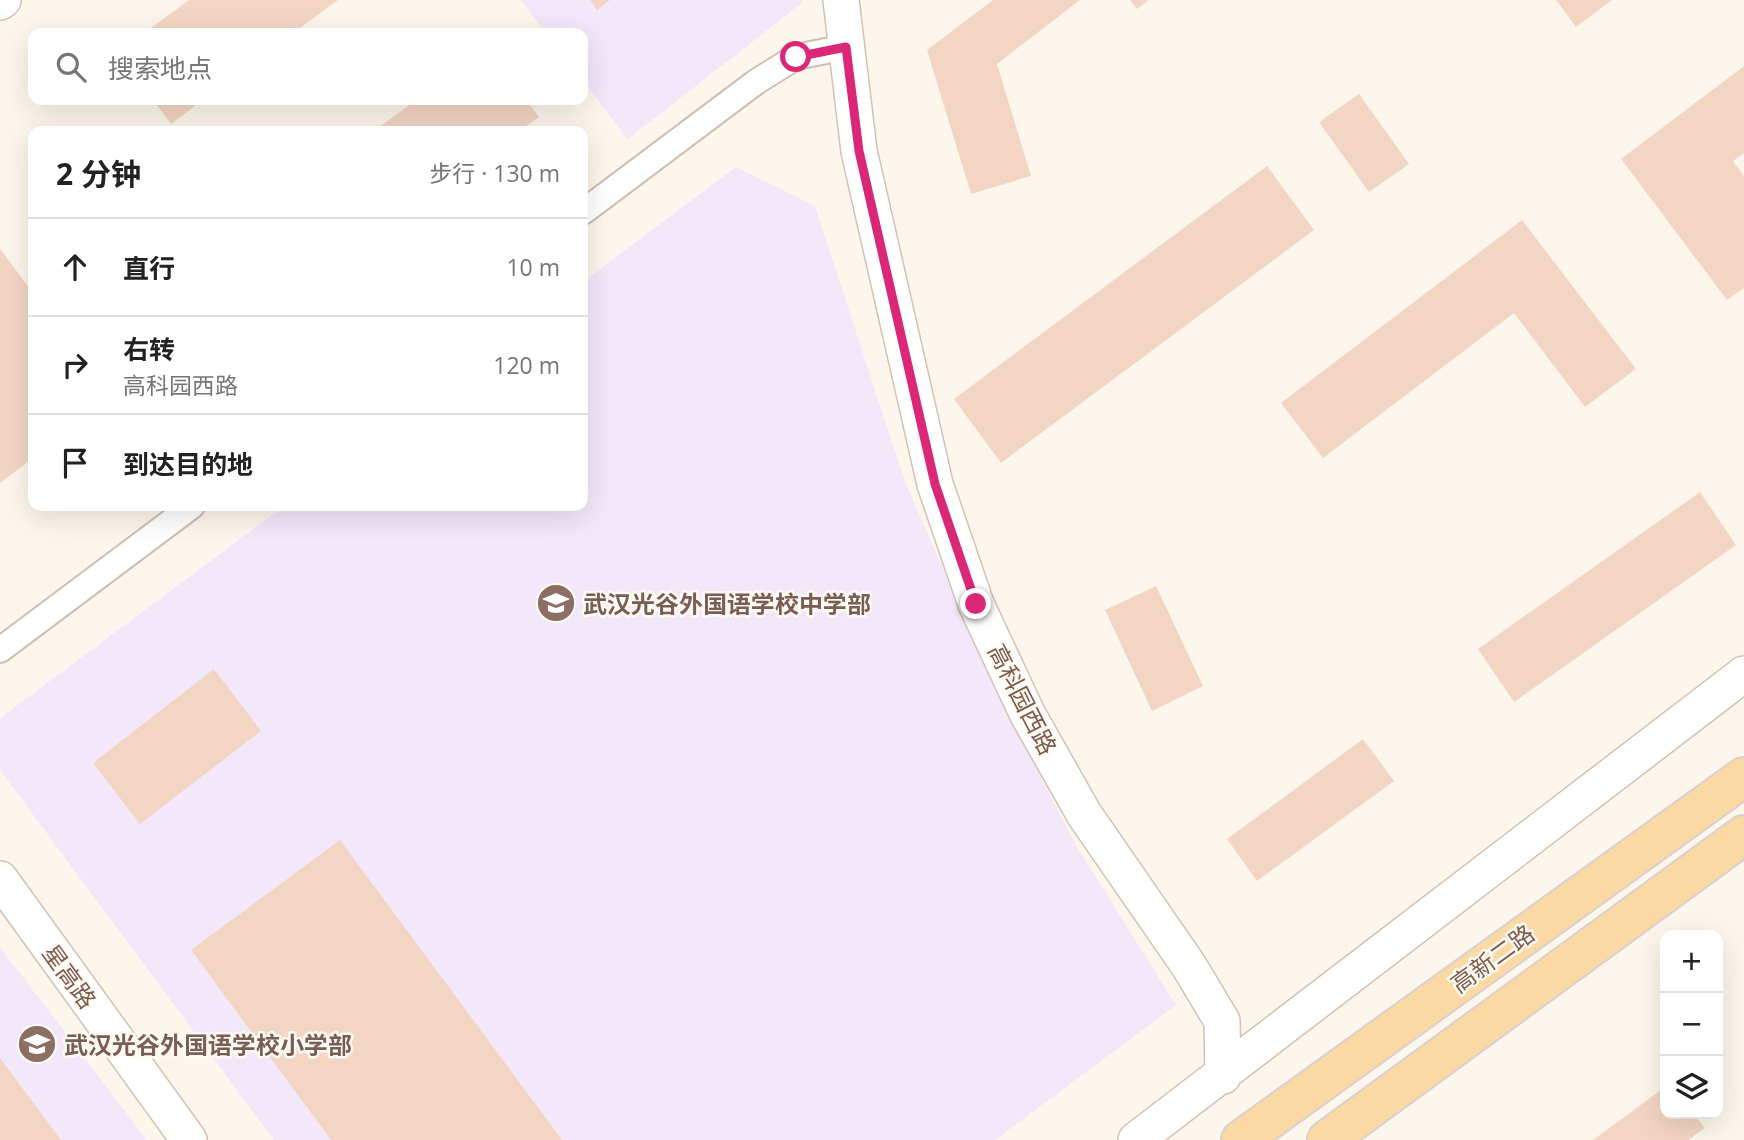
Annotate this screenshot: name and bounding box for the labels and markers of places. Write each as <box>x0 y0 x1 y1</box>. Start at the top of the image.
school or university icon: 武汉光谷外国语学校中学部 <box>535 582 577 624</box>
place label: 武汉光谷外国语学校中学部 <box>583 587 871 620</box>
school or university icon: 武汉光谷外国语学校小学部 <box>16 1023 58 1065</box>
place label: 武汉光谷外国语学校小学部 <box>64 1028 352 1061</box>

